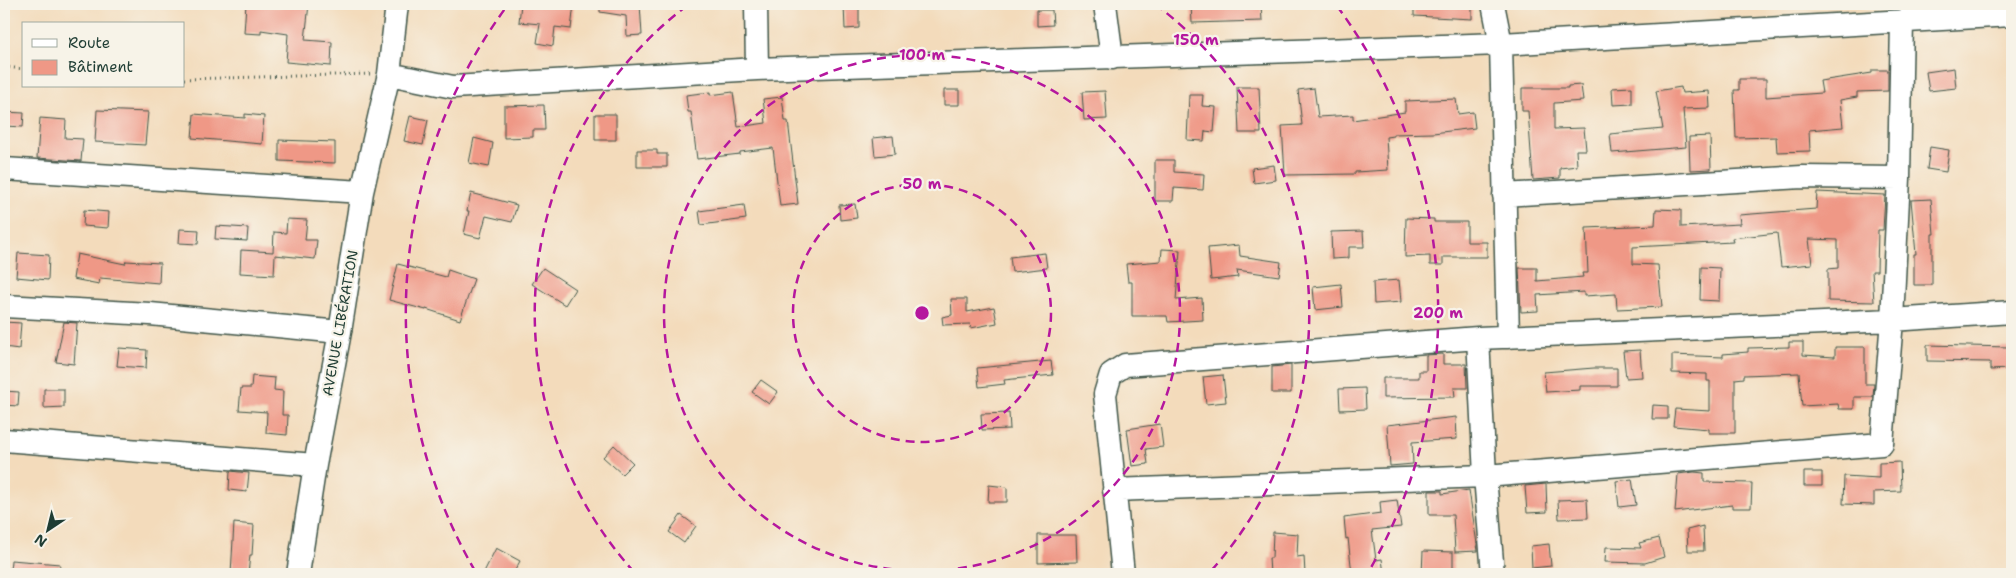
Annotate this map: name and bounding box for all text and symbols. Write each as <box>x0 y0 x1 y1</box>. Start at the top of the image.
legend <box>22 22 185 88</box>
text: 150 m <box>1173 30 1219 50</box>
text: Route <box>68 33 110 53</box>
text: 100 m <box>899 45 945 65</box>
text: Bâtiment <box>68 57 133 77</box>
text: 50 m <box>903 174 942 194</box>
street label: AVENUE LIBÉRATION <box>318 248 362 398</box>
text: 200 m <box>1413 303 1463 323</box>
centre of rings <box>913 304 931 322</box>
north arrow <box>22 506 72 556</box>
text: N <box>31 530 50 551</box>

